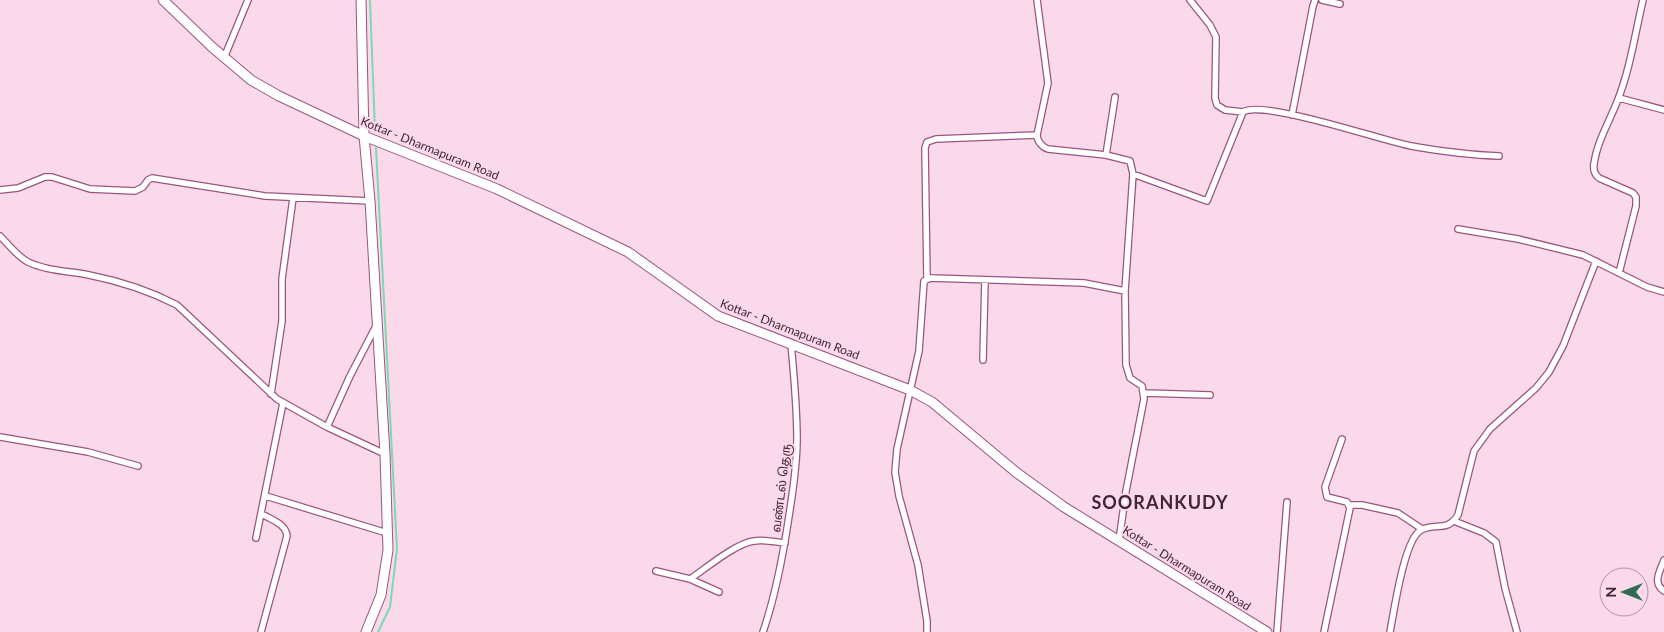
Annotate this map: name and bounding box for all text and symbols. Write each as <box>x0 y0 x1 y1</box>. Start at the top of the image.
street label: Kottar - Dharmapuram Road <box>359 113 501 183</box>
street label: Kottar - Dharmapuram Road <box>718 295 862 363</box>
street label: வண்டல் தெரு <box>768 442 795 533</box>
district label: SOORANKUDY <box>1091 491 1229 513</box>
street label: Kottar - Dharmapuram Road <box>1120 522 1254 614</box>
north arrow <box>1599 567 1649 617</box>
text: N <box>1602 587 1619 597</box>

